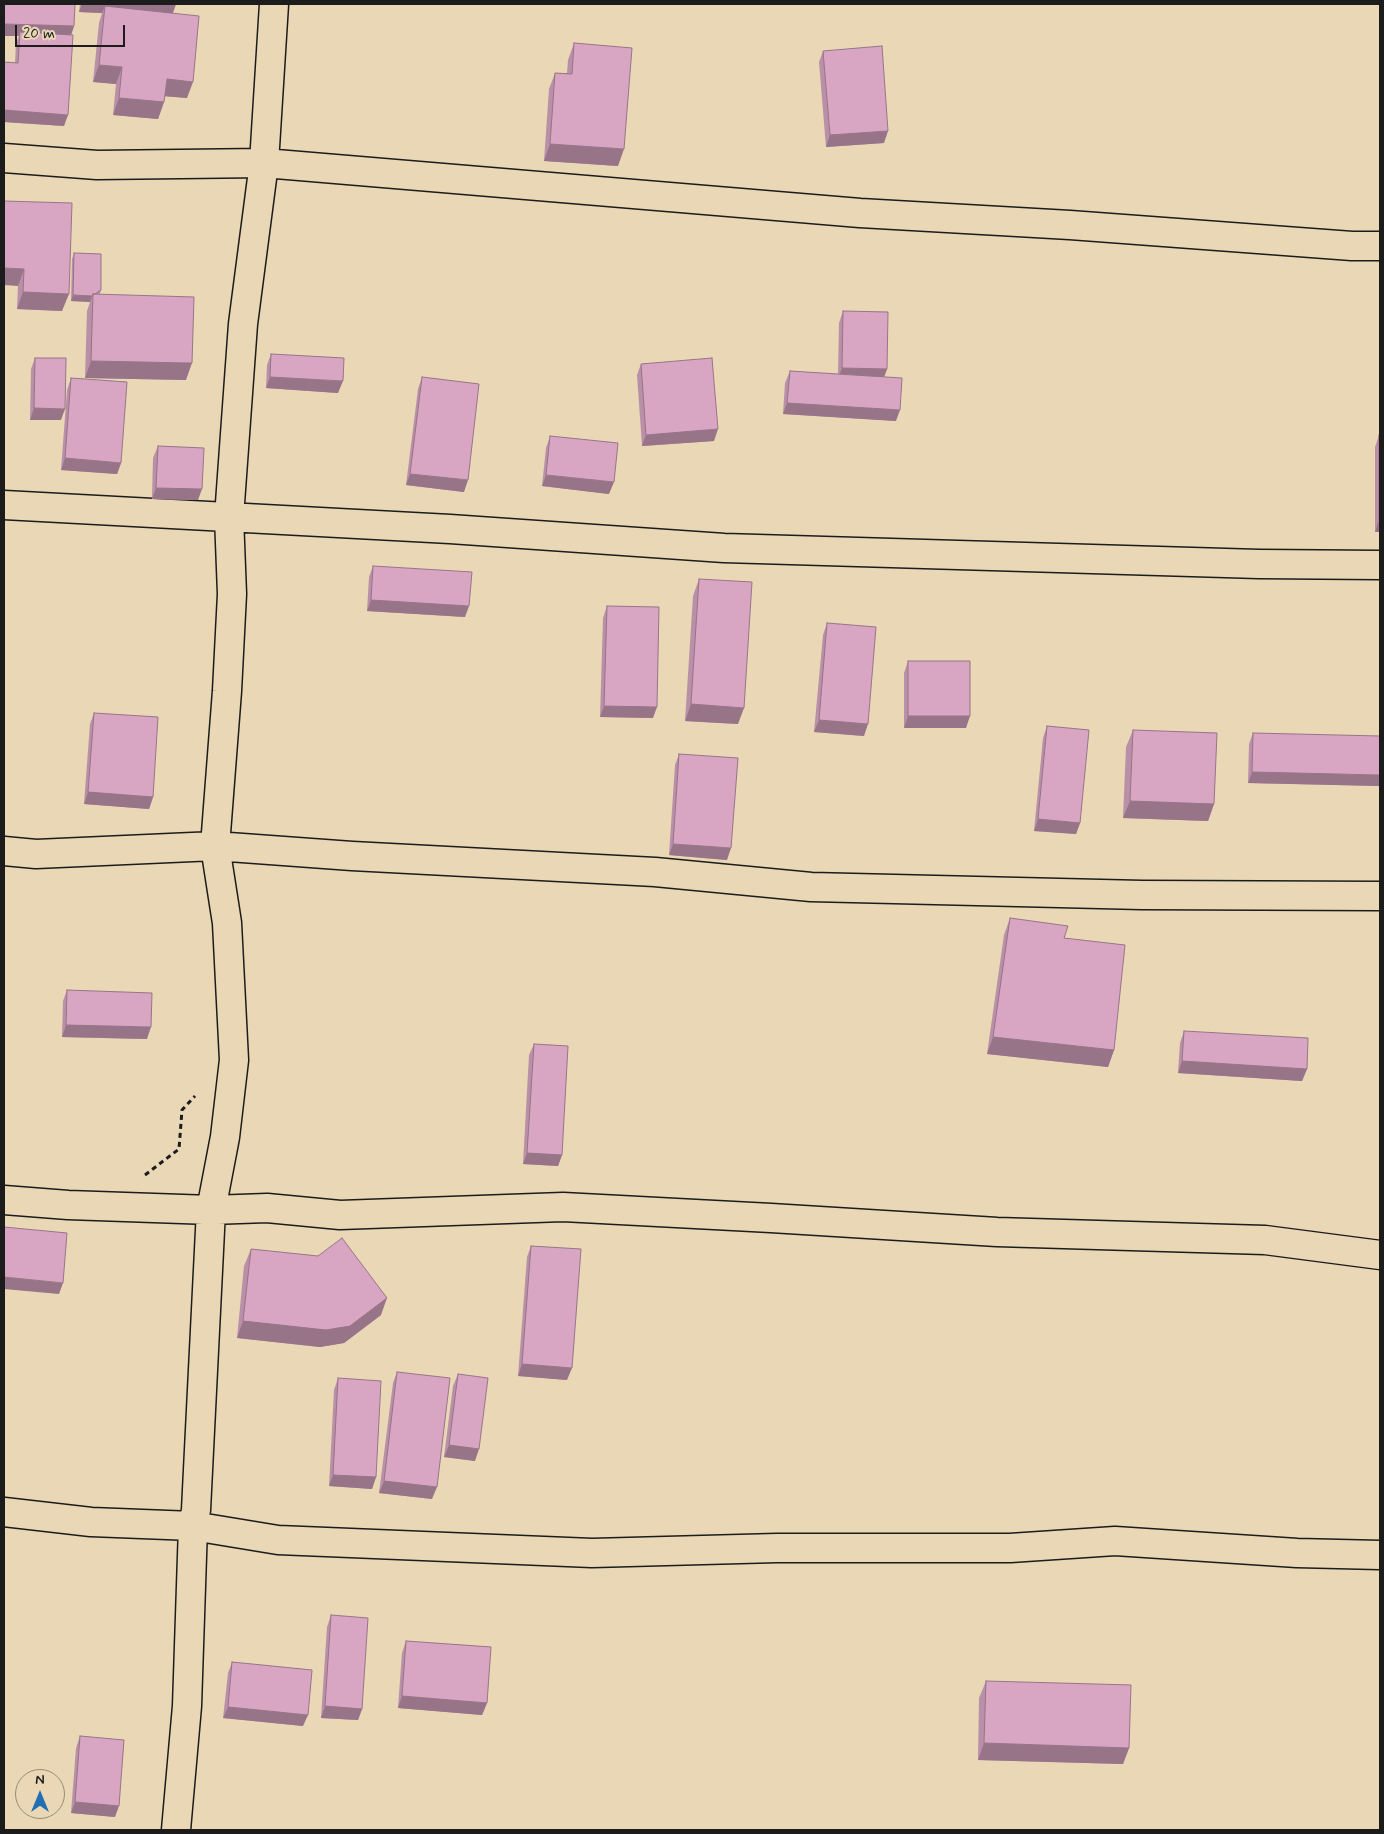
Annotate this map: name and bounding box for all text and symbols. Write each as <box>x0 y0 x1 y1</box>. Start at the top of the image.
scale bar <box>18 15 128 47</box>
text: 20 m <box>23 24 55 44</box>
north arrow <box>15 1769 65 1819</box>
text: N <box>35 1771 45 1789</box>

